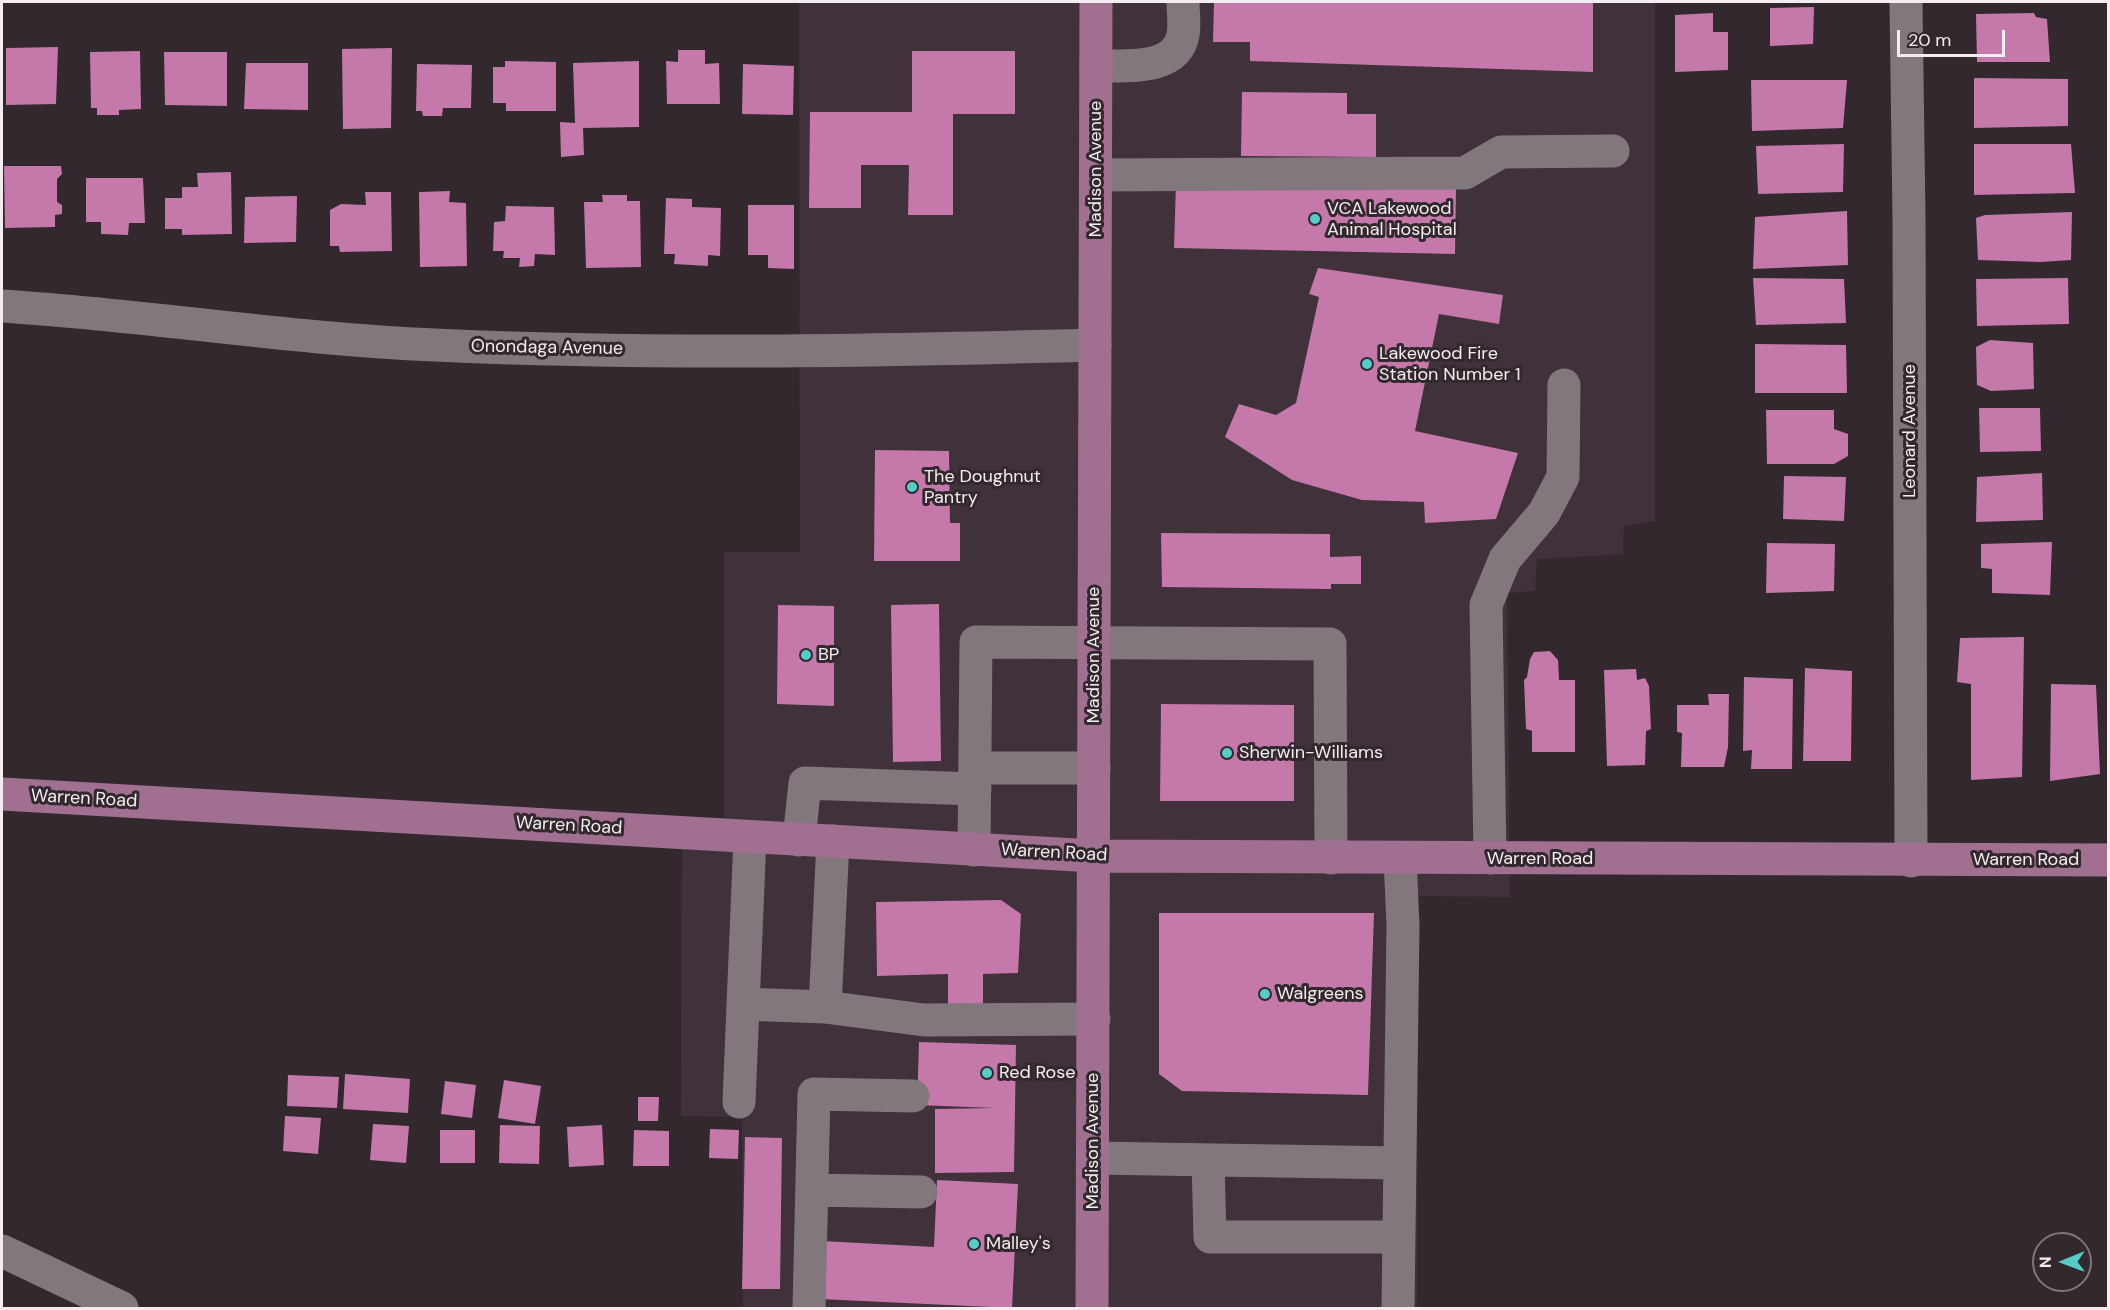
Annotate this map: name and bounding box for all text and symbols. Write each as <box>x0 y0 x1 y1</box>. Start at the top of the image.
scale bar <box>1900 18 2008 56</box>
text: 20 m <box>1908 28 1951 52</box>
street label: Madison Avenue <box>1085 101 1107 237</box>
place label: VCA Lakewood Animal Hospital <box>1327 198 1457 240</box>
marker: VCA Lakewood Animal Hospital <box>1308 212 1322 226</box>
street label: Onondaga Avenue <box>471 336 623 360</box>
place label: Lakewood Fire Station Number 1 <box>1379 343 1521 386</box>
marker: Lakewood Fire Station Number 1 <box>1360 357 1374 371</box>
street label: Leonard Avenue <box>1899 364 1921 498</box>
place label: The Doughnut Pantry <box>924 466 1041 508</box>
marker: The Doughnut Pantry <box>905 480 919 494</box>
street label: Madison Avenue <box>1083 587 1105 723</box>
place label: BP <box>818 644 839 666</box>
marker: BP <box>799 648 813 662</box>
place label: Sherwin-Williams <box>1239 742 1383 764</box>
marker: Sherwin-Williams <box>1220 746 1234 760</box>
street label: Warren Road <box>30 785 138 813</box>
street label: Warren Road <box>515 812 623 840</box>
street label: Warren Road <box>1000 839 1108 867</box>
street label: Warren Road <box>1487 848 1593 870</box>
street label: Warren Road <box>1973 849 2079 871</box>
place label: Walgreens <box>1277 983 1364 1005</box>
marker: Walgreens <box>1258 987 1272 1001</box>
place label: Red Rose <box>999 1062 1076 1084</box>
marker: Red Rose <box>980 1066 994 1080</box>
street label: Madison Avenue <box>1082 1073 1104 1209</box>
north arrow <box>2032 1232 2092 1292</box>
place label: Malley's <box>986 1233 1051 1255</box>
marker: Malley's <box>967 1237 981 1251</box>
text: N <box>2035 1256 2056 1268</box>

